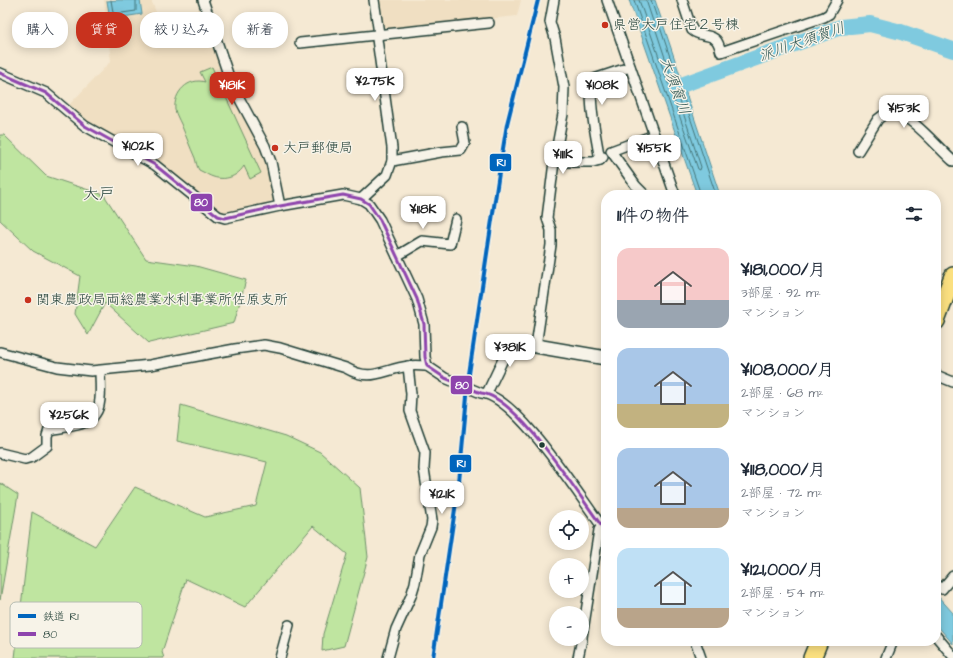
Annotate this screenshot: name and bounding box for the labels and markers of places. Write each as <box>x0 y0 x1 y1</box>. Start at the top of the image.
place label: 県営大戸住宅２号棟 <box>613 15 740 35</box>
marker: 県営大戸住宅２号棟 <box>600 20 610 30</box>
pin: ¥275K <box>347 68 403 102</box>
pin: ¥181K <box>204 72 260 106</box>
pin: ¥108K <box>574 72 630 106</box>
pin: ¥153K <box>876 95 932 129</box>
pin: ¥102K <box>110 133 166 167</box>
pin: ¥155K <box>626 135 682 169</box>
place label: 大戸郵便局 <box>283 138 353 158</box>
pin: ¥111K <box>535 141 591 175</box>
marker: 大戸郵便局 <box>270 143 280 153</box>
pin: ¥118K <box>395 196 451 230</box>
place label: 関東農政局両総農業水利事業所佐原支所 <box>36 290 288 310</box>
marker: 関東農政局両総農業水利事業所佐原支所 <box>23 295 33 305</box>
pin: ¥381K <box>482 334 538 368</box>
pin: ¥256K <box>41 402 97 436</box>
unlabelled marker <box>537 440 547 450</box>
pin: ¥121K <box>414 481 470 515</box>

